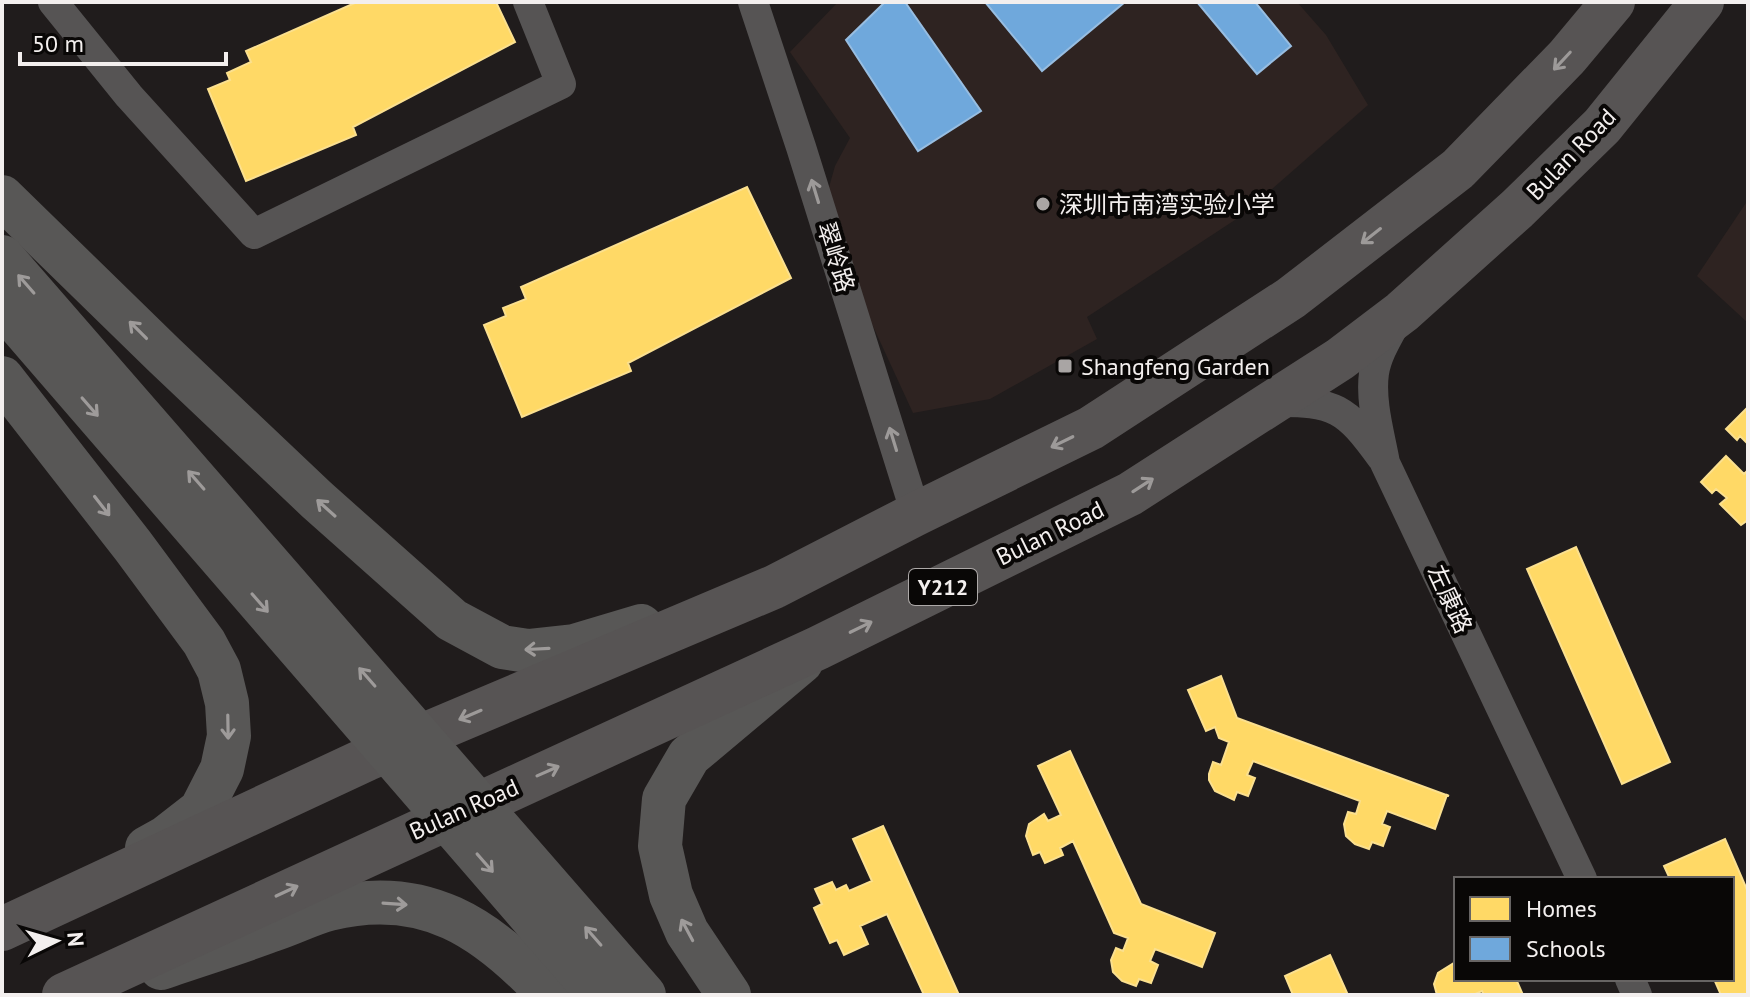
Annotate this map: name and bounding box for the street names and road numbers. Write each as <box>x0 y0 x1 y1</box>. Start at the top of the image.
street label: Bulan Road <box>1519 101 1623 207</box>
street label: 翠岭路 <box>811 218 861 296</box>
street label: Bulan Road <box>991 494 1109 572</box>
street label: 左康路 <box>1421 560 1479 638</box>
road number: Y212 <box>909 569 977 605</box>
street label: Bulan Road <box>405 771 523 847</box>

